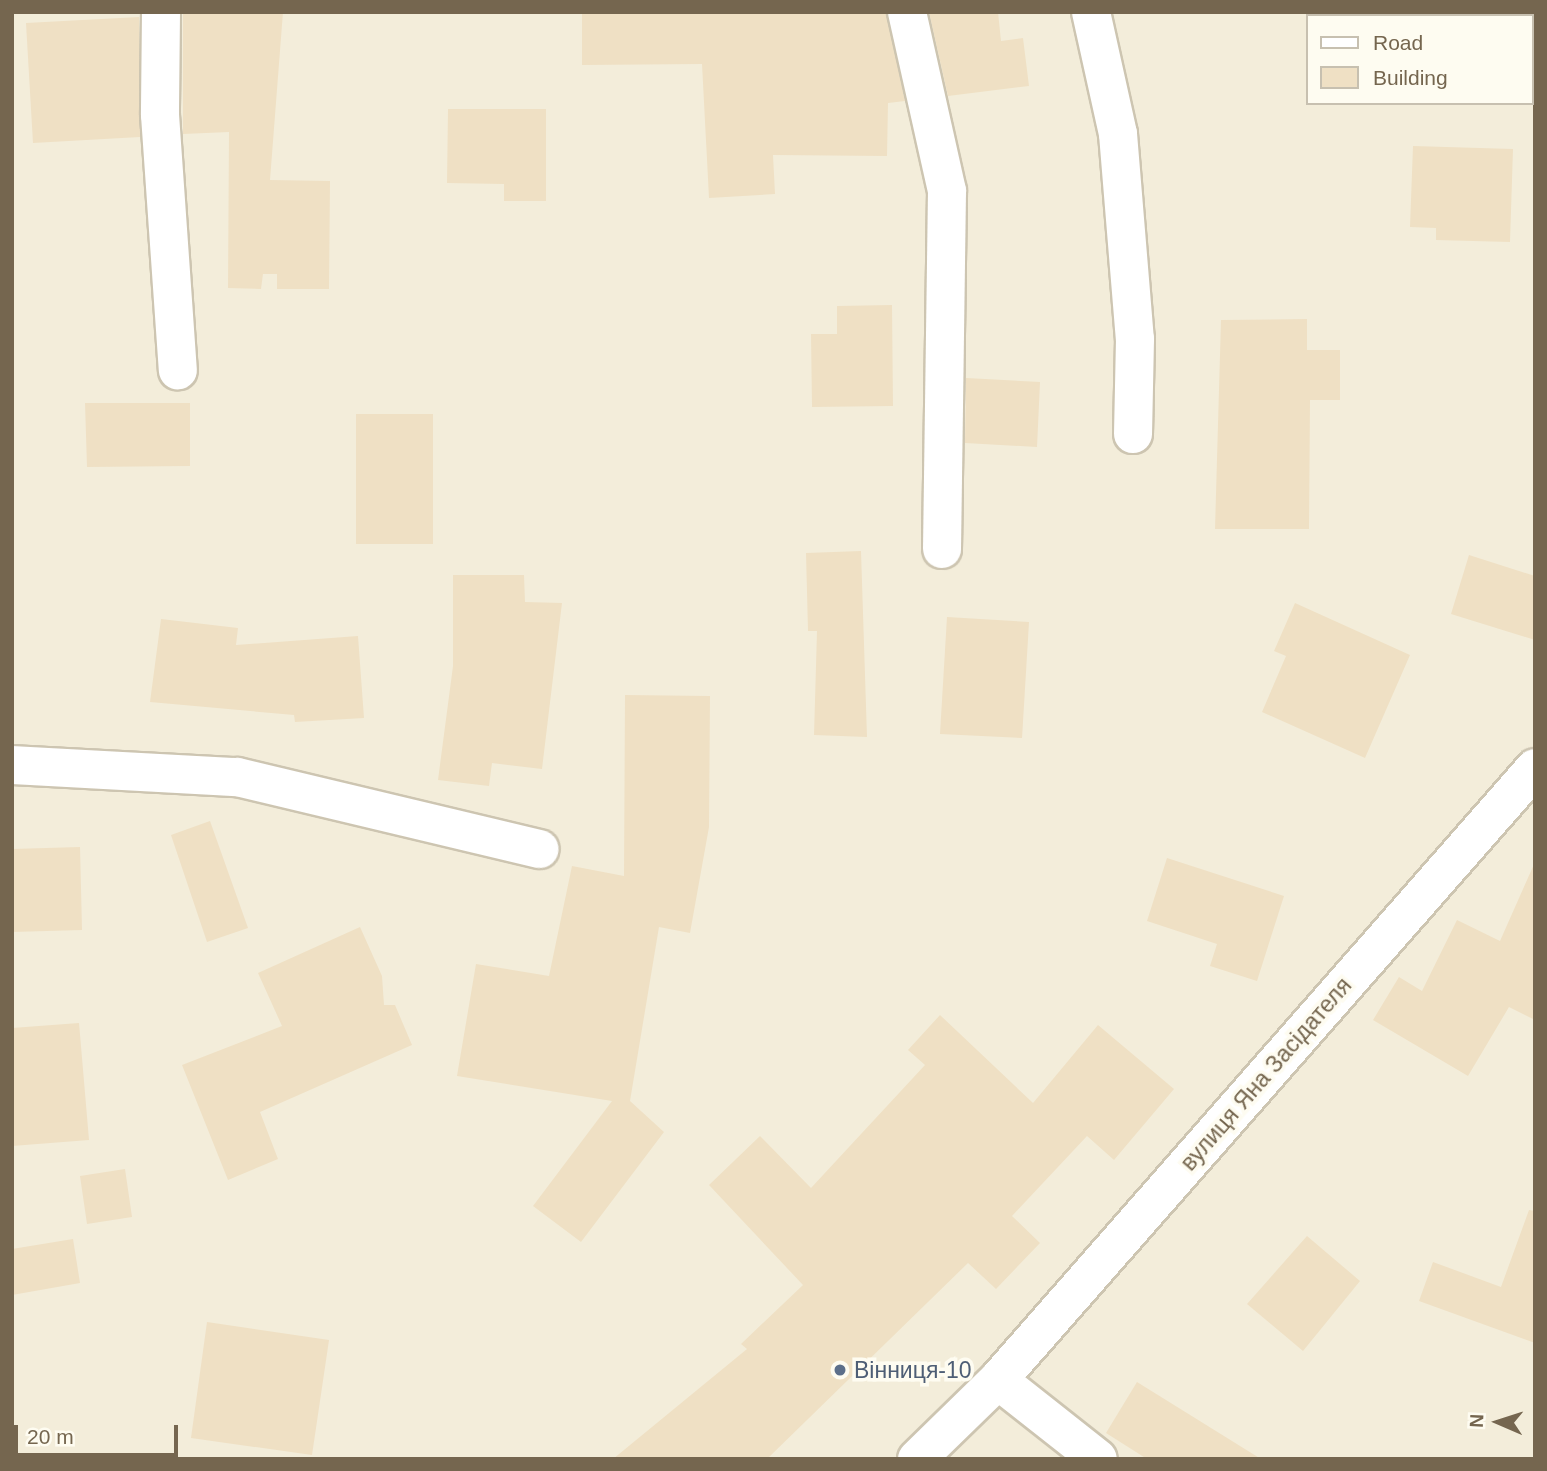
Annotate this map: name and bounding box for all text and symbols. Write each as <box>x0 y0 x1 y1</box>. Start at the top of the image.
legend <box>1306 14 1533 105</box>
text: Road <box>1373 31 1423 54</box>
text: Building <box>1373 66 1448 89</box>
street label: вулиця Яна Засідателя <box>1175 972 1357 1176</box>
place label: Вінниця-10 <box>854 1356 972 1384</box>
marker: Вінниця-10 <box>832 1362 848 1378</box>
north arrow <box>1463 1387 1533 1457</box>
scale bar <box>18 1412 182 1456</box>
text: N <box>1466 1413 1487 1428</box>
text: 20 m <box>27 1425 74 1448</box>

